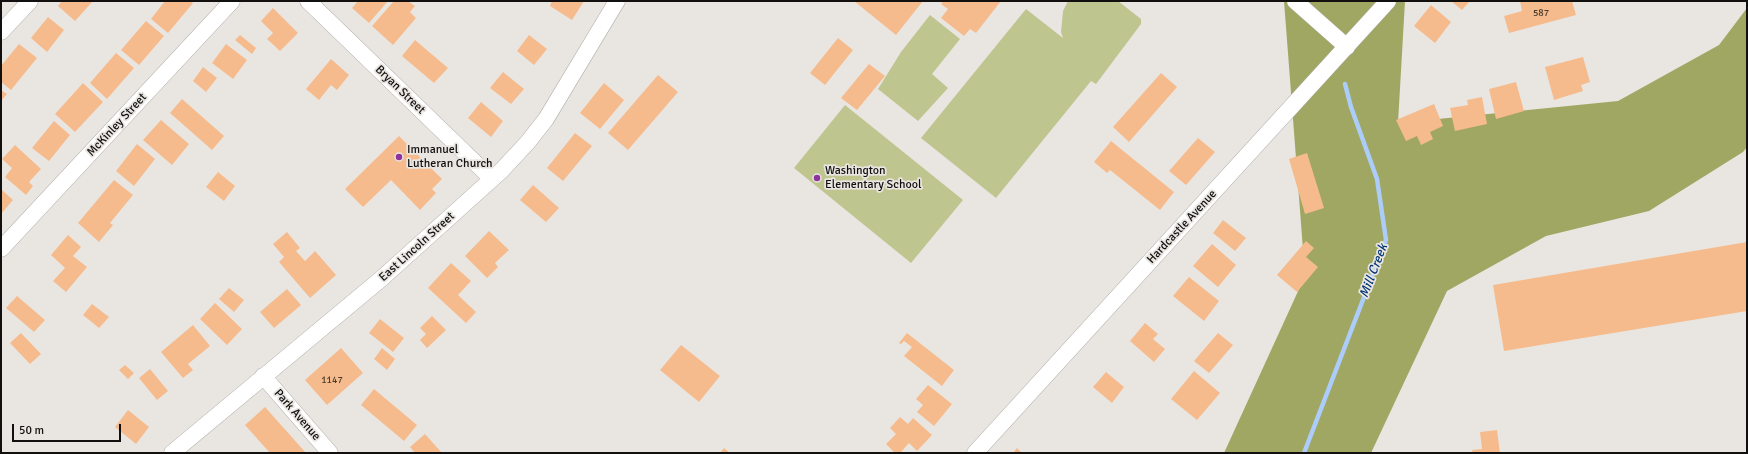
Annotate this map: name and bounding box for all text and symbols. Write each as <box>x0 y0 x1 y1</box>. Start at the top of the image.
house number: 587 <box>1533 7 1549 19</box>
street label: Bryan Street <box>372 63 428 117</box>
street label: McKinley Street <box>84 90 150 160</box>
place label: Immanuel Lutheran Church <box>407 143 493 171</box>
marker: Immanuel Lutheran Church <box>394 152 404 162</box>
place label: Washington Elementary School <box>825 164 921 192</box>
marker: Washington Elementary School <box>812 173 822 183</box>
street label: Hardcastle Avenue <box>1144 187 1220 267</box>
street label: East Lincoln Street <box>376 209 458 285</box>
water label: Mill Creek <box>1357 242 1391 300</box>
house number: 1147 <box>321 374 343 386</box>
street label: Park Avenue <box>271 386 323 444</box>
scale bar <box>14 416 123 442</box>
text: 50 m <box>19 423 44 438</box>

